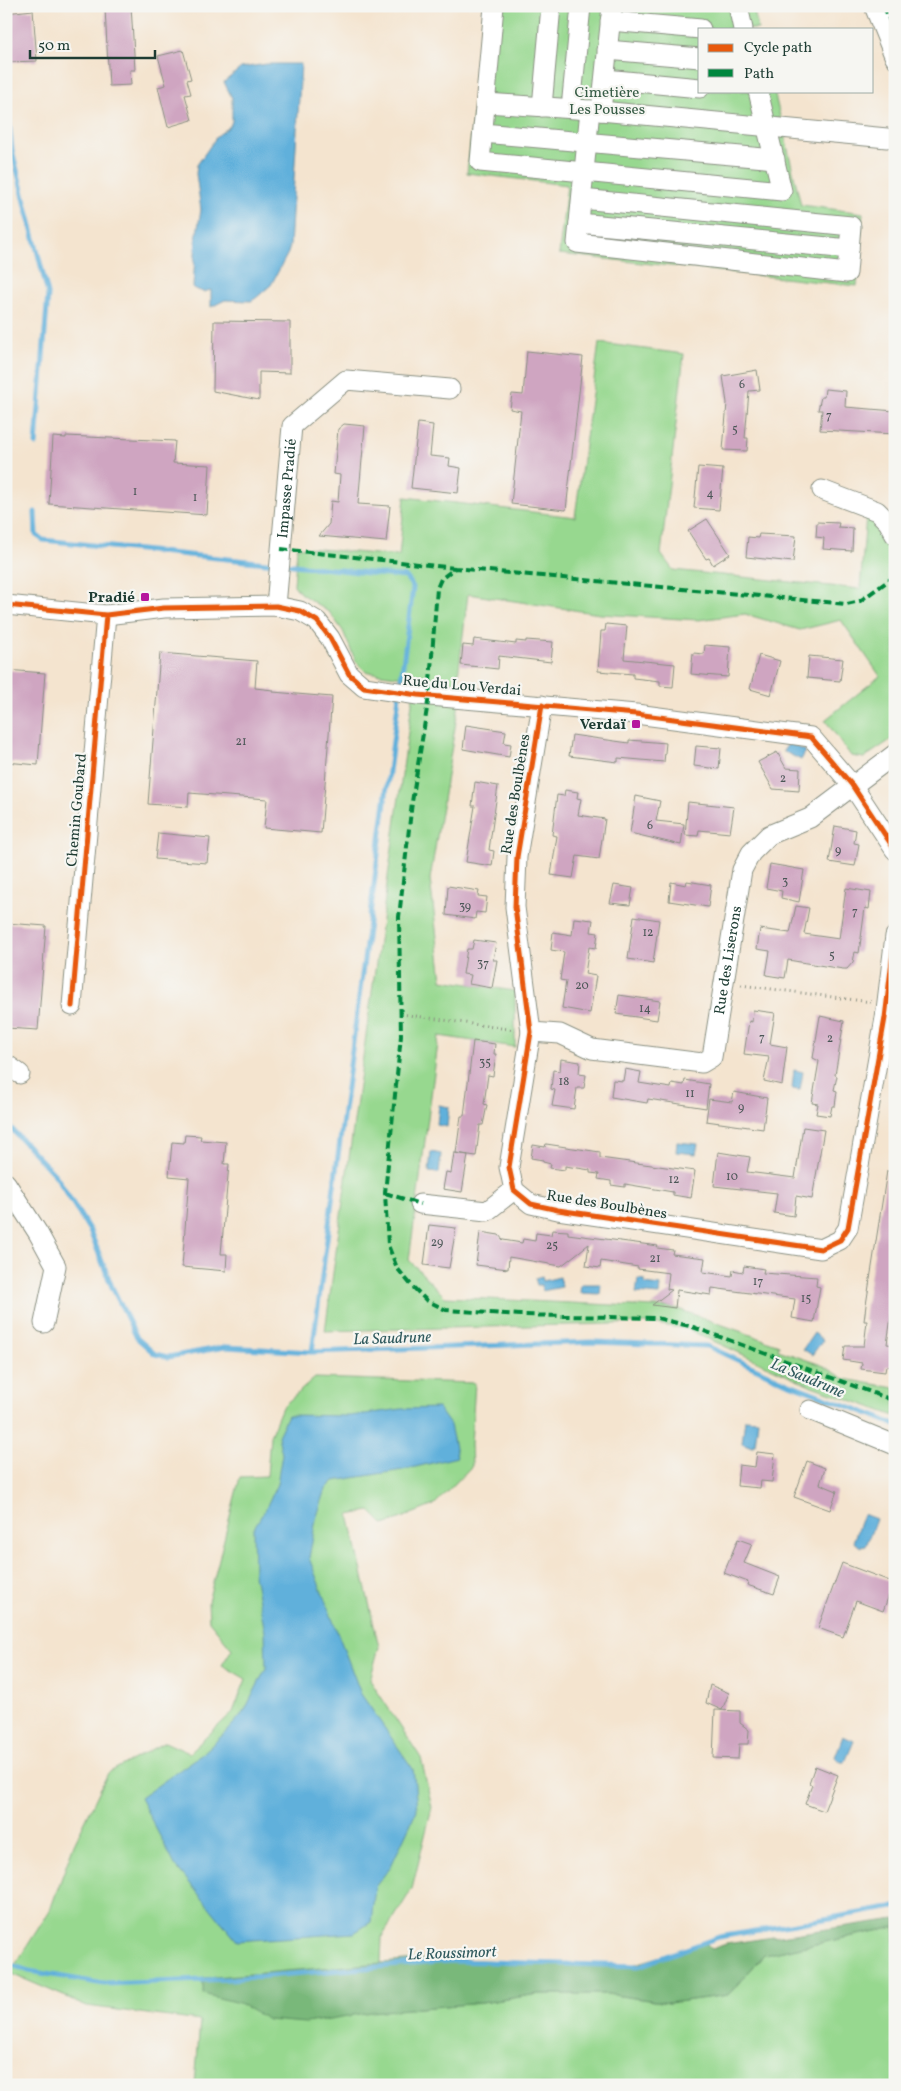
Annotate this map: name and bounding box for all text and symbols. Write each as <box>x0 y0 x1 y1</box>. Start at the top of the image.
scale bar <box>30 28 155 60</box>
legend <box>698 28 874 92</box>
text: 50 m <box>38 36 70 57</box>
text: Cycle path <box>744 38 812 59</box>
text: Path <box>744 64 774 85</box>
park label: Cimetière Les Pousses <box>569 83 645 121</box>
house number: 6 <box>739 377 745 393</box>
house number: 7 <box>826 408 832 424</box>
house number: 5 <box>732 422 738 438</box>
street label: Impasse Pradié <box>273 438 303 539</box>
house number: 1 <box>133 484 137 500</box>
house number: 4 <box>706 486 714 502</box>
house number: 1 <box>193 490 197 506</box>
place label: Pradié <box>88 588 135 609</box>
marker: Pradié <box>139 591 151 603</box>
street label: Rue du Lou Verdai <box>402 671 522 702</box>
place label: Verdaï <box>580 715 627 736</box>
marker: Verdaï <box>630 718 642 730</box>
street label: Rue des Boulbènes <box>497 732 536 856</box>
house number: 21 <box>235 734 247 750</box>
street label: Chemin Goubard <box>62 753 93 868</box>
house number: 2 <box>780 771 786 787</box>
house number: 6 <box>647 818 653 834</box>
house number: 9 <box>835 843 841 859</box>
house number: 3 <box>782 874 788 890</box>
house number: 39 <box>459 899 471 915</box>
street label: Rue des Liserons <box>710 904 748 1016</box>
house number: 7 <box>852 904 858 920</box>
house number: 12 <box>642 925 654 941</box>
house number: 5 <box>829 948 835 964</box>
house number: 37 <box>477 956 489 972</box>
house number: 20 <box>575 978 589 994</box>
house number: 14 <box>639 1001 651 1017</box>
house number: 7 <box>759 1030 765 1046</box>
house number: 2 <box>827 1031 833 1047</box>
house number: 35 <box>479 1055 491 1071</box>
house number: 18 <box>559 1074 569 1090</box>
house number: 11 <box>685 1086 695 1102</box>
house number: 9 <box>738 1100 744 1116</box>
house number: 10 <box>726 1169 738 1185</box>
house number: 12 <box>668 1172 680 1188</box>
street label: Rue des Boulbènes <box>545 1186 669 1225</box>
house number: 29 <box>431 1235 443 1251</box>
house number: 25 <box>546 1238 558 1254</box>
house number: 21 <box>649 1251 661 1267</box>
house number: 17 <box>753 1274 763 1290</box>
house number: 15 <box>801 1291 811 1307</box>
water label: La Saudrune <box>353 1327 432 1351</box>
water label: La Saudrune <box>767 1353 848 1404</box>
water label: Le Roussimort <box>407 1941 498 1967</box>

